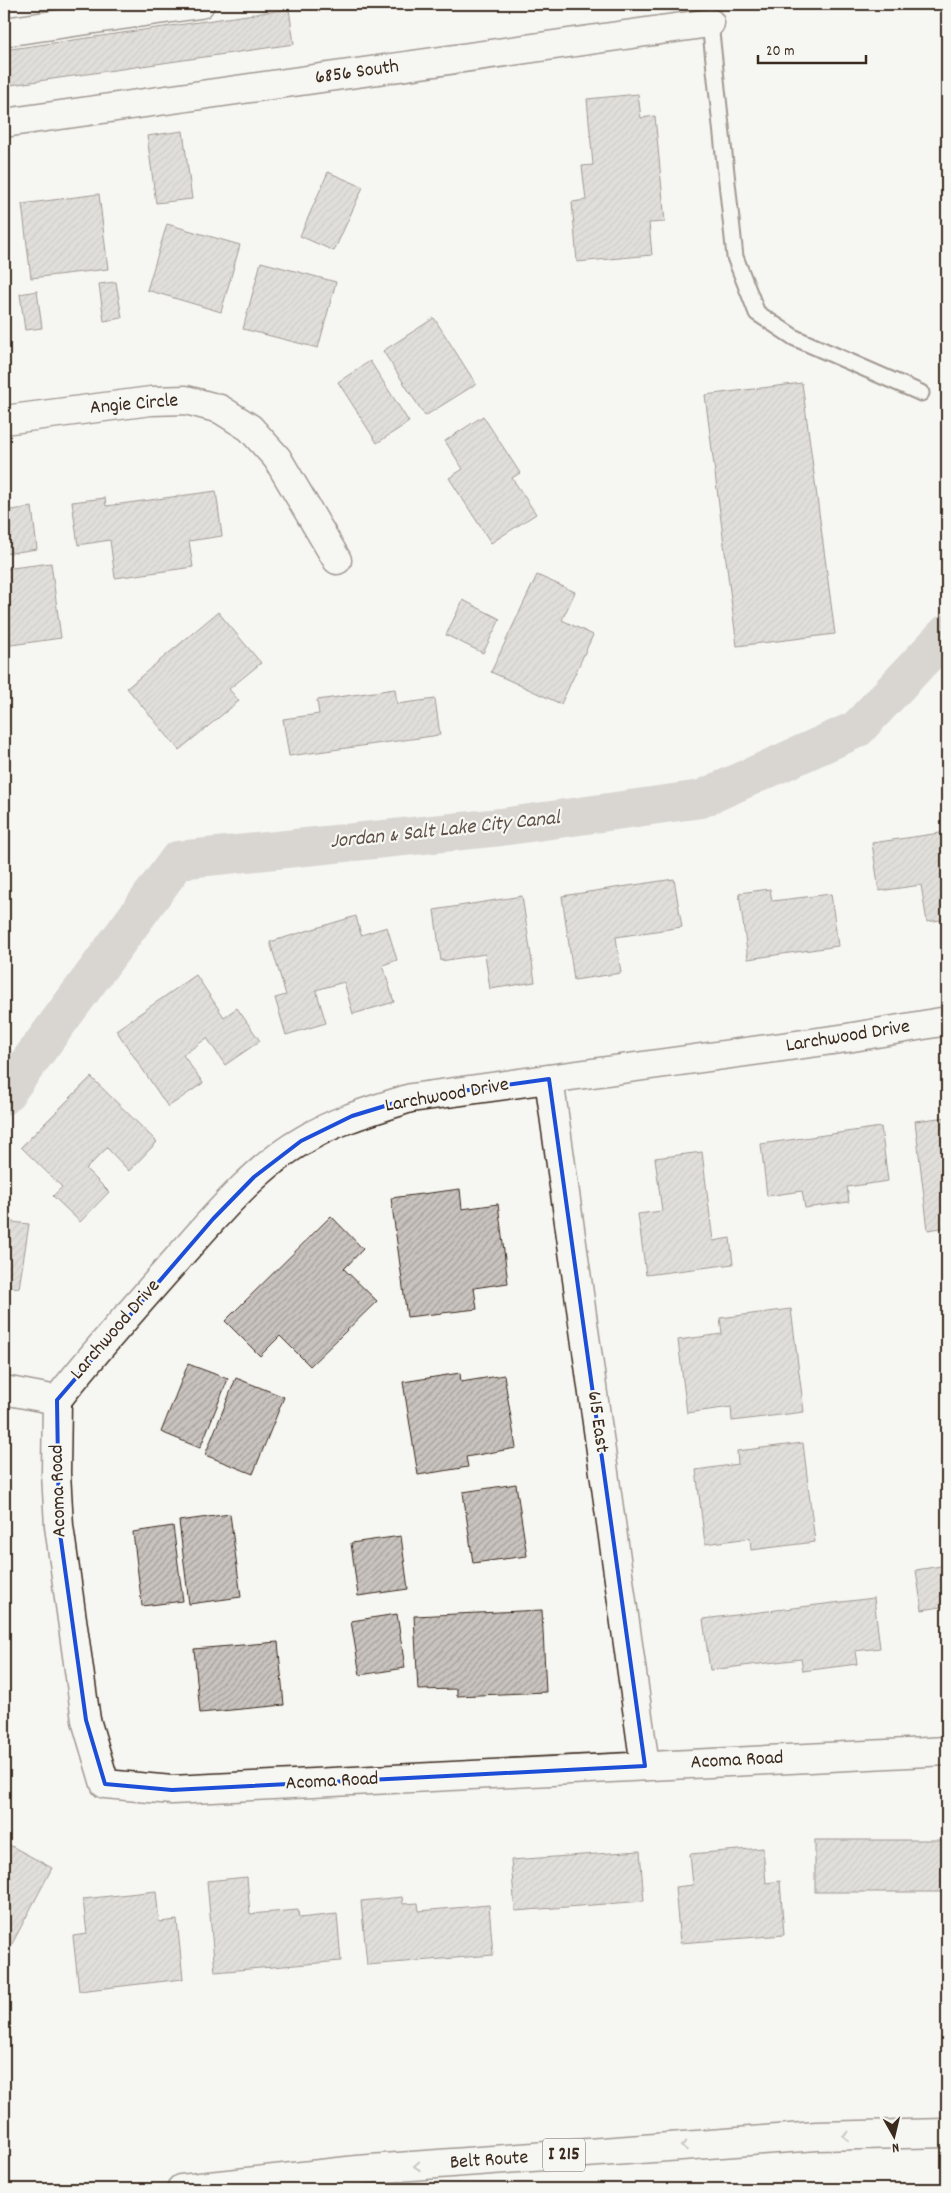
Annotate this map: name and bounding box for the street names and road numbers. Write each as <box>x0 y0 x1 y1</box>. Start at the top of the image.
street label: 6856 South <box>313 53 401 93</box>
street label: Angie Circle <box>89 387 180 423</box>
street label: Larchwood Drive <box>784 1013 912 1061</box>
street label: Larchwood Drive <box>383 1071 511 1121</box>
street label: Larchwood Drive <box>64 1273 168 1386</box>
street label: 615 East <box>579 1389 615 1455</box>
street label: Acoma Road <box>43 1444 75 1538</box>
street label: Acoma Road <box>690 1745 784 1777</box>
street label: Acoma Road <box>285 1766 379 1798</box>
road number: I 215 <box>543 2138 585 2172</box>
street label: Belt Route <box>449 2144 529 2178</box>

